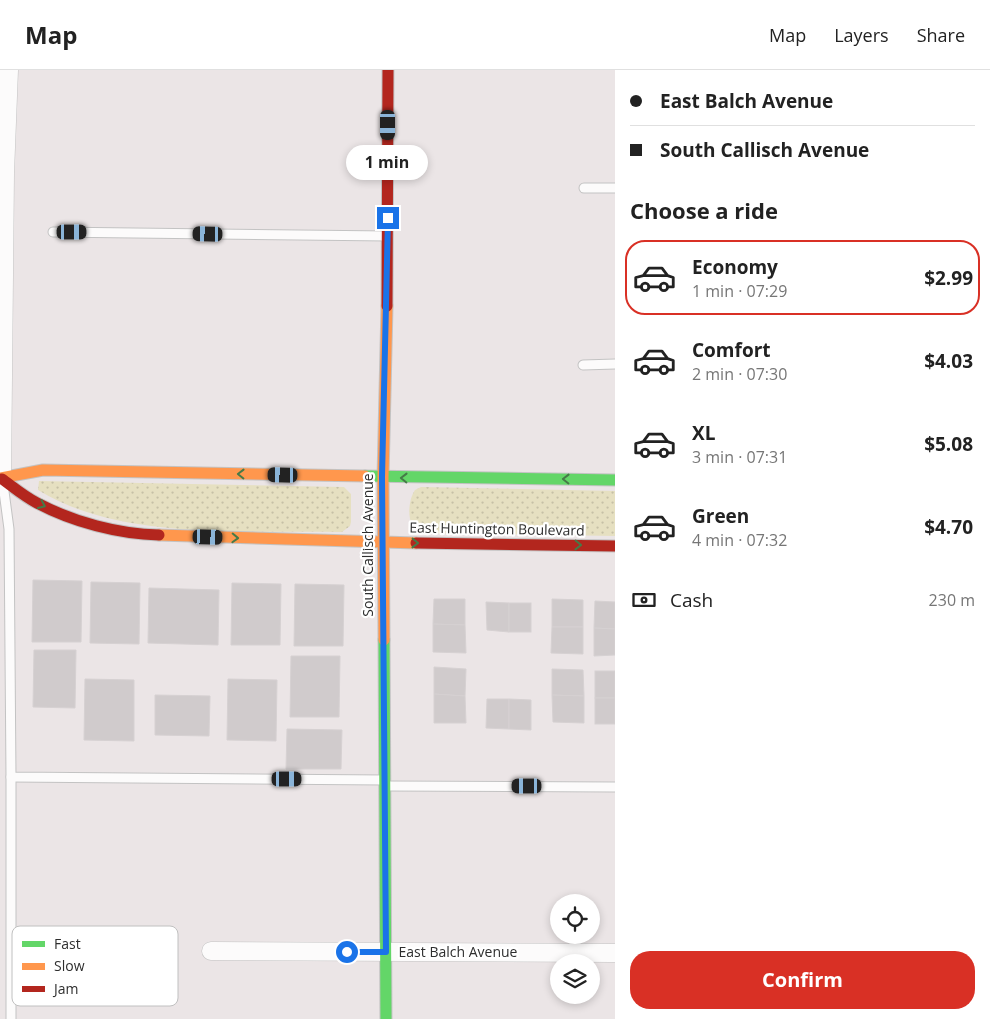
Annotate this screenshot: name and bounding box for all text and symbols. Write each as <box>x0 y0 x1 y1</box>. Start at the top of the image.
text: Map <box>25 18 77 51</box>
text: Map <box>769 23 806 47</box>
text: Layers <box>834 23 889 47</box>
text: Share <box>917 23 965 47</box>
text: East Balch Avenue <box>660 88 833 114</box>
car <box>380 110 395 140</box>
text: South Callisch Avenue <box>660 137 869 163</box>
callout: 1 min <box>347 146 429 180</box>
text: 1 min <box>365 151 409 173</box>
text: Choose a ride <box>630 195 778 225</box>
route end <box>377 207 399 229</box>
car <box>57 225 87 240</box>
car <box>192 226 223 242</box>
text: Economy <box>692 254 778 280</box>
icon: car <box>632 255 677 300</box>
text: $2.99 <box>924 265 973 291</box>
text: 1 min · 07:29 <box>692 280 787 302</box>
text: Comfort <box>692 337 771 363</box>
icon: car <box>632 338 677 383</box>
text: $4.03 <box>924 348 973 374</box>
text: 2 min · 07:30 <box>692 363 787 385</box>
text: XL <box>692 420 715 446</box>
icon: car <box>632 421 677 466</box>
text: $5.08 <box>924 431 973 457</box>
text: 3 min · 07:31 <box>692 446 787 468</box>
car <box>267 467 298 483</box>
one-way arrow <box>237 469 245 480</box>
street label: South Callisch Avenue <box>358 473 377 617</box>
one-way arrow <box>400 473 408 483</box>
one-way arrow <box>562 474 570 484</box>
one-way arrow <box>38 500 46 510</box>
text: Green <box>692 503 749 529</box>
icon: car <box>632 504 677 549</box>
text: $4.70 <box>924 514 973 540</box>
street label: East Huntington Boulevard <box>409 517 585 540</box>
car <box>192 529 223 545</box>
text: 4 min · 07:32 <box>692 529 787 551</box>
one-way arrow <box>232 533 239 543</box>
one-way arrow <box>411 538 419 549</box>
one-way arrow <box>574 540 582 551</box>
icon: cash <box>630 586 658 614</box>
text: Cash <box>670 587 713 613</box>
text: 230 m <box>929 589 975 611</box>
car <box>272 772 302 787</box>
car <box>512 779 542 794</box>
map controls <box>550 894 600 1004</box>
button: locate <box>550 894 600 944</box>
legend <box>12 926 178 1006</box>
text: Fast <box>54 934 81 953</box>
route start <box>336 941 358 963</box>
street label: East Balch Avenue <box>399 942 518 961</box>
button: Confirm <box>630 951 975 1009</box>
button: layers <box>550 954 600 1004</box>
text: Slow <box>54 956 85 975</box>
text: Jam <box>52 979 79 998</box>

